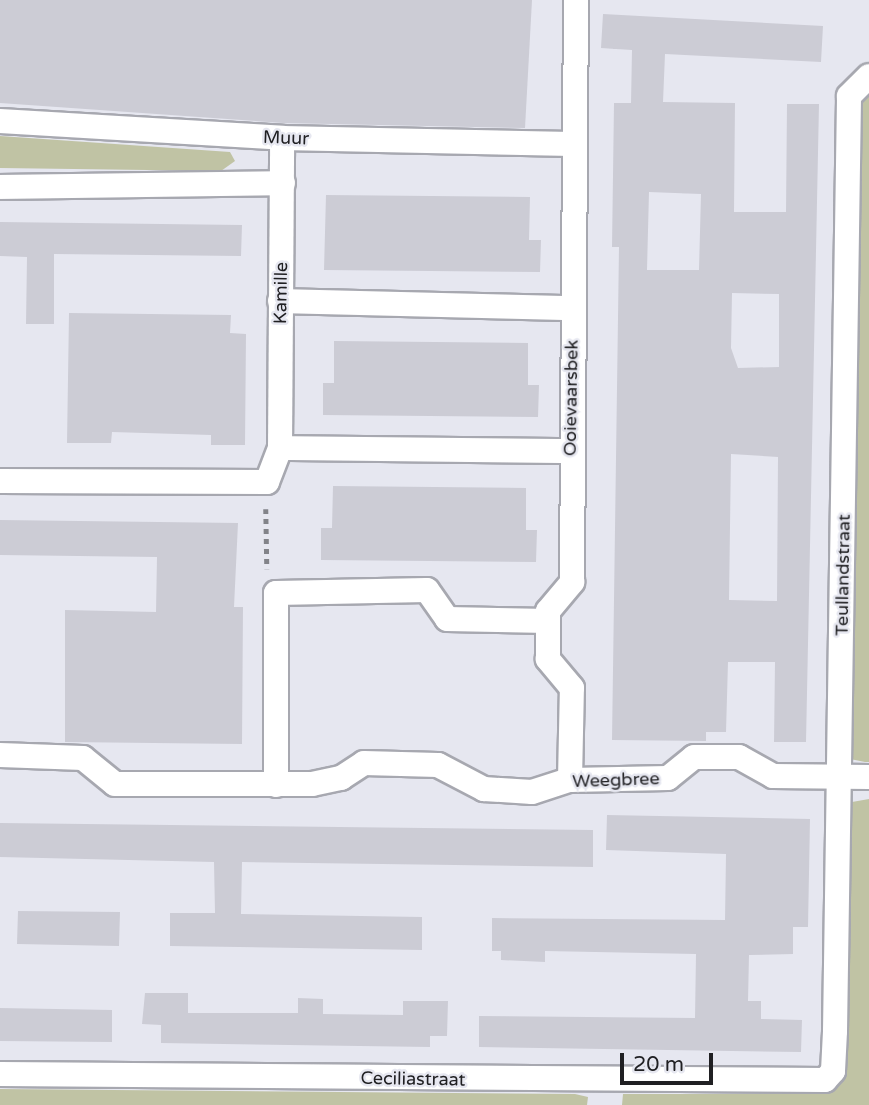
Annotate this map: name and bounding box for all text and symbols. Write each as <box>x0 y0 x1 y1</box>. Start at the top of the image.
street label: Muur <box>263 126 309 150</box>
street label: Kamille <box>270 262 292 324</box>
street label: Ooievaarsbek <box>559 340 583 456</box>
street label: Teullandstraat <box>831 514 855 636</box>
street label: Weegbree <box>572 768 660 792</box>
scale bar <box>624 1038 717 1082</box>
text: 20 m <box>633 1052 684 1077</box>
street label: Ceciliastraat <box>360 1067 466 1091</box>

